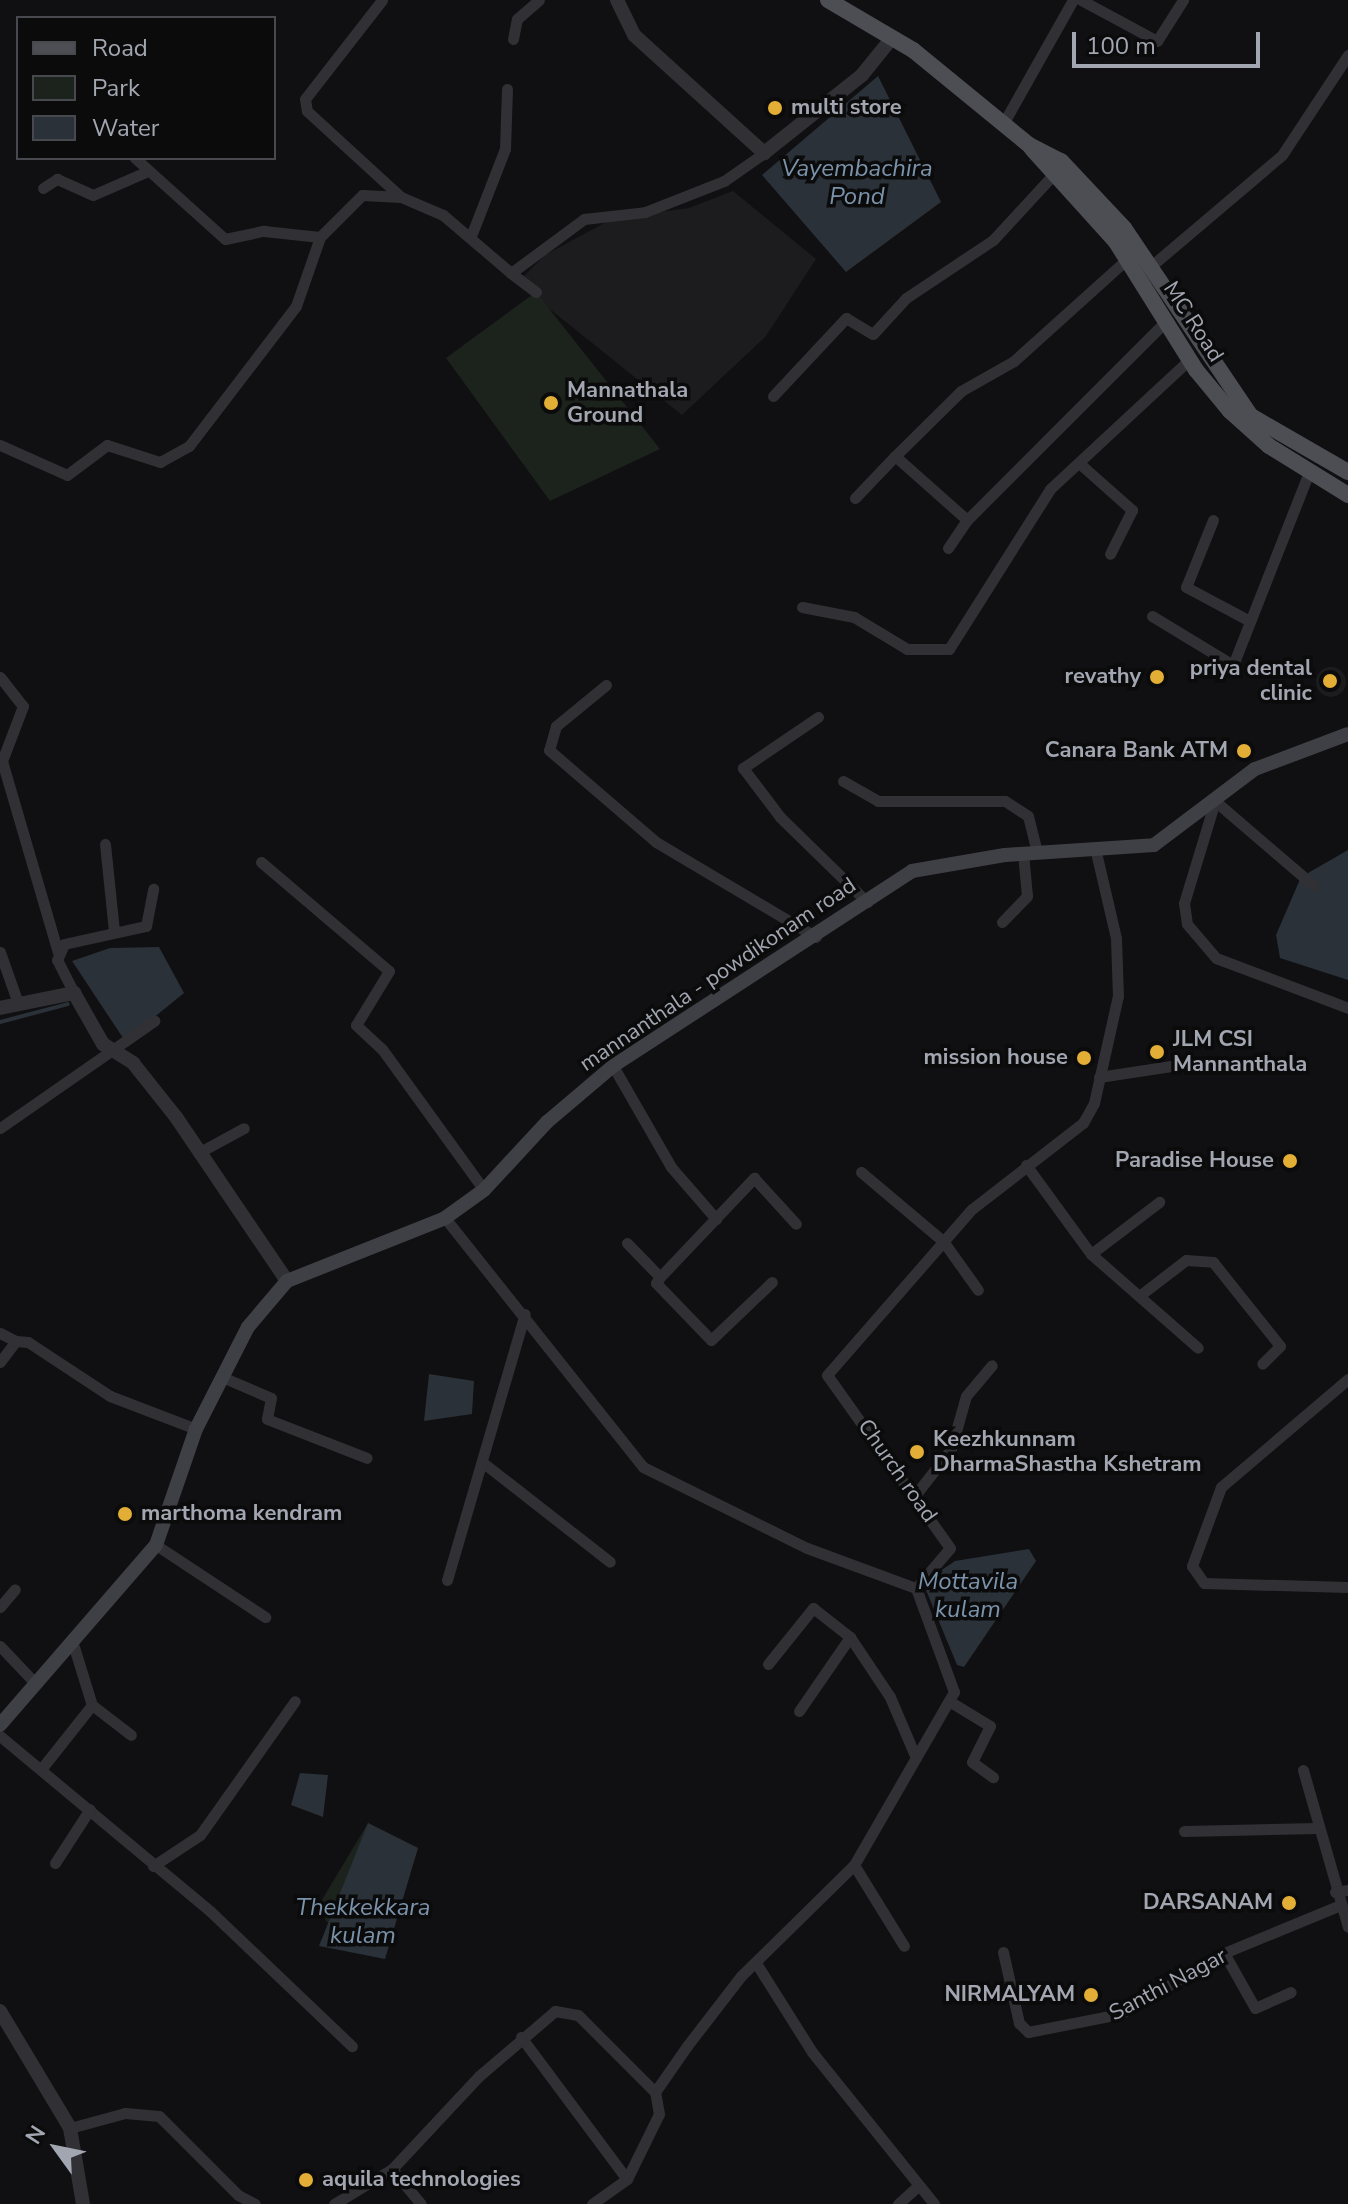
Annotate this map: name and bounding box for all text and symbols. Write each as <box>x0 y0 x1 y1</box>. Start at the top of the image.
legend <box>16 16 276 160</box>
scale bar <box>1076 16 1264 66</box>
text: 100 m <box>1086 30 1156 62</box>
text: Road <box>92 32 148 64</box>
text: Park <box>92 72 140 104</box>
place label: multi store <box>791 95 902 121</box>
marker: multi store <box>766 99 784 117</box>
text: Water <box>92 112 159 144</box>
water label: Vayembachira Pond <box>781 155 933 211</box>
street label: MC Road <box>1157 277 1229 367</box>
place label: Mannathala Ground <box>567 377 688 428</box>
marker: Mannathala Ground <box>542 394 560 412</box>
place label: priya dental clinic <box>1190 655 1312 706</box>
place label: revathy <box>1065 664 1141 690</box>
marker: revathy <box>1148 668 1166 686</box>
marker: priya dental clinic <box>1319 670 1341 692</box>
place label: Canara Bank ATM <box>1045 738 1228 764</box>
marker: Canara Bank ATM <box>1235 742 1253 760</box>
street label: mannanthala - powdikonam road <box>575 872 861 1078</box>
place label: JLM CSI Mannanthala <box>1173 1026 1307 1078</box>
marker: JLM CSI Mannanthala <box>1148 1043 1166 1061</box>
place label: mission house <box>924 1045 1068 1071</box>
marker: mission house <box>1075 1049 1093 1067</box>
place label: Paradise House <box>1115 1148 1274 1174</box>
marker: Paradise House <box>1281 1152 1299 1170</box>
street label: Church road <box>852 1414 942 1528</box>
place label: Keezhkunnam DharmaShastha Kshetram <box>933 1426 1201 1478</box>
marker: Keezhkunnam DharmaShastha Kshetram <box>908 1443 926 1461</box>
place label: marthoma kendram <box>141 1501 342 1527</box>
marker: marthoma kendram <box>116 1505 134 1523</box>
water label: Mottavila kulam <box>918 1568 1018 1624</box>
place label: DARSANAM <box>1143 1890 1273 1916</box>
water label: Thekkekkara kulam <box>295 1894 431 1950</box>
marker: DARSANAM <box>1280 1894 1298 1912</box>
street label: Santhi Nagar <box>1105 1943 1231 2027</box>
place label: NIRMALYAM <box>944 1982 1075 2008</box>
marker: NIRMALYAM <box>1082 1986 1100 2004</box>
north arrow <box>16 2108 96 2188</box>
text: N <box>19 2120 53 2150</box>
place label: aquila technologies <box>322 2167 521 2193</box>
marker: aquila technologies <box>297 2171 315 2189</box>

